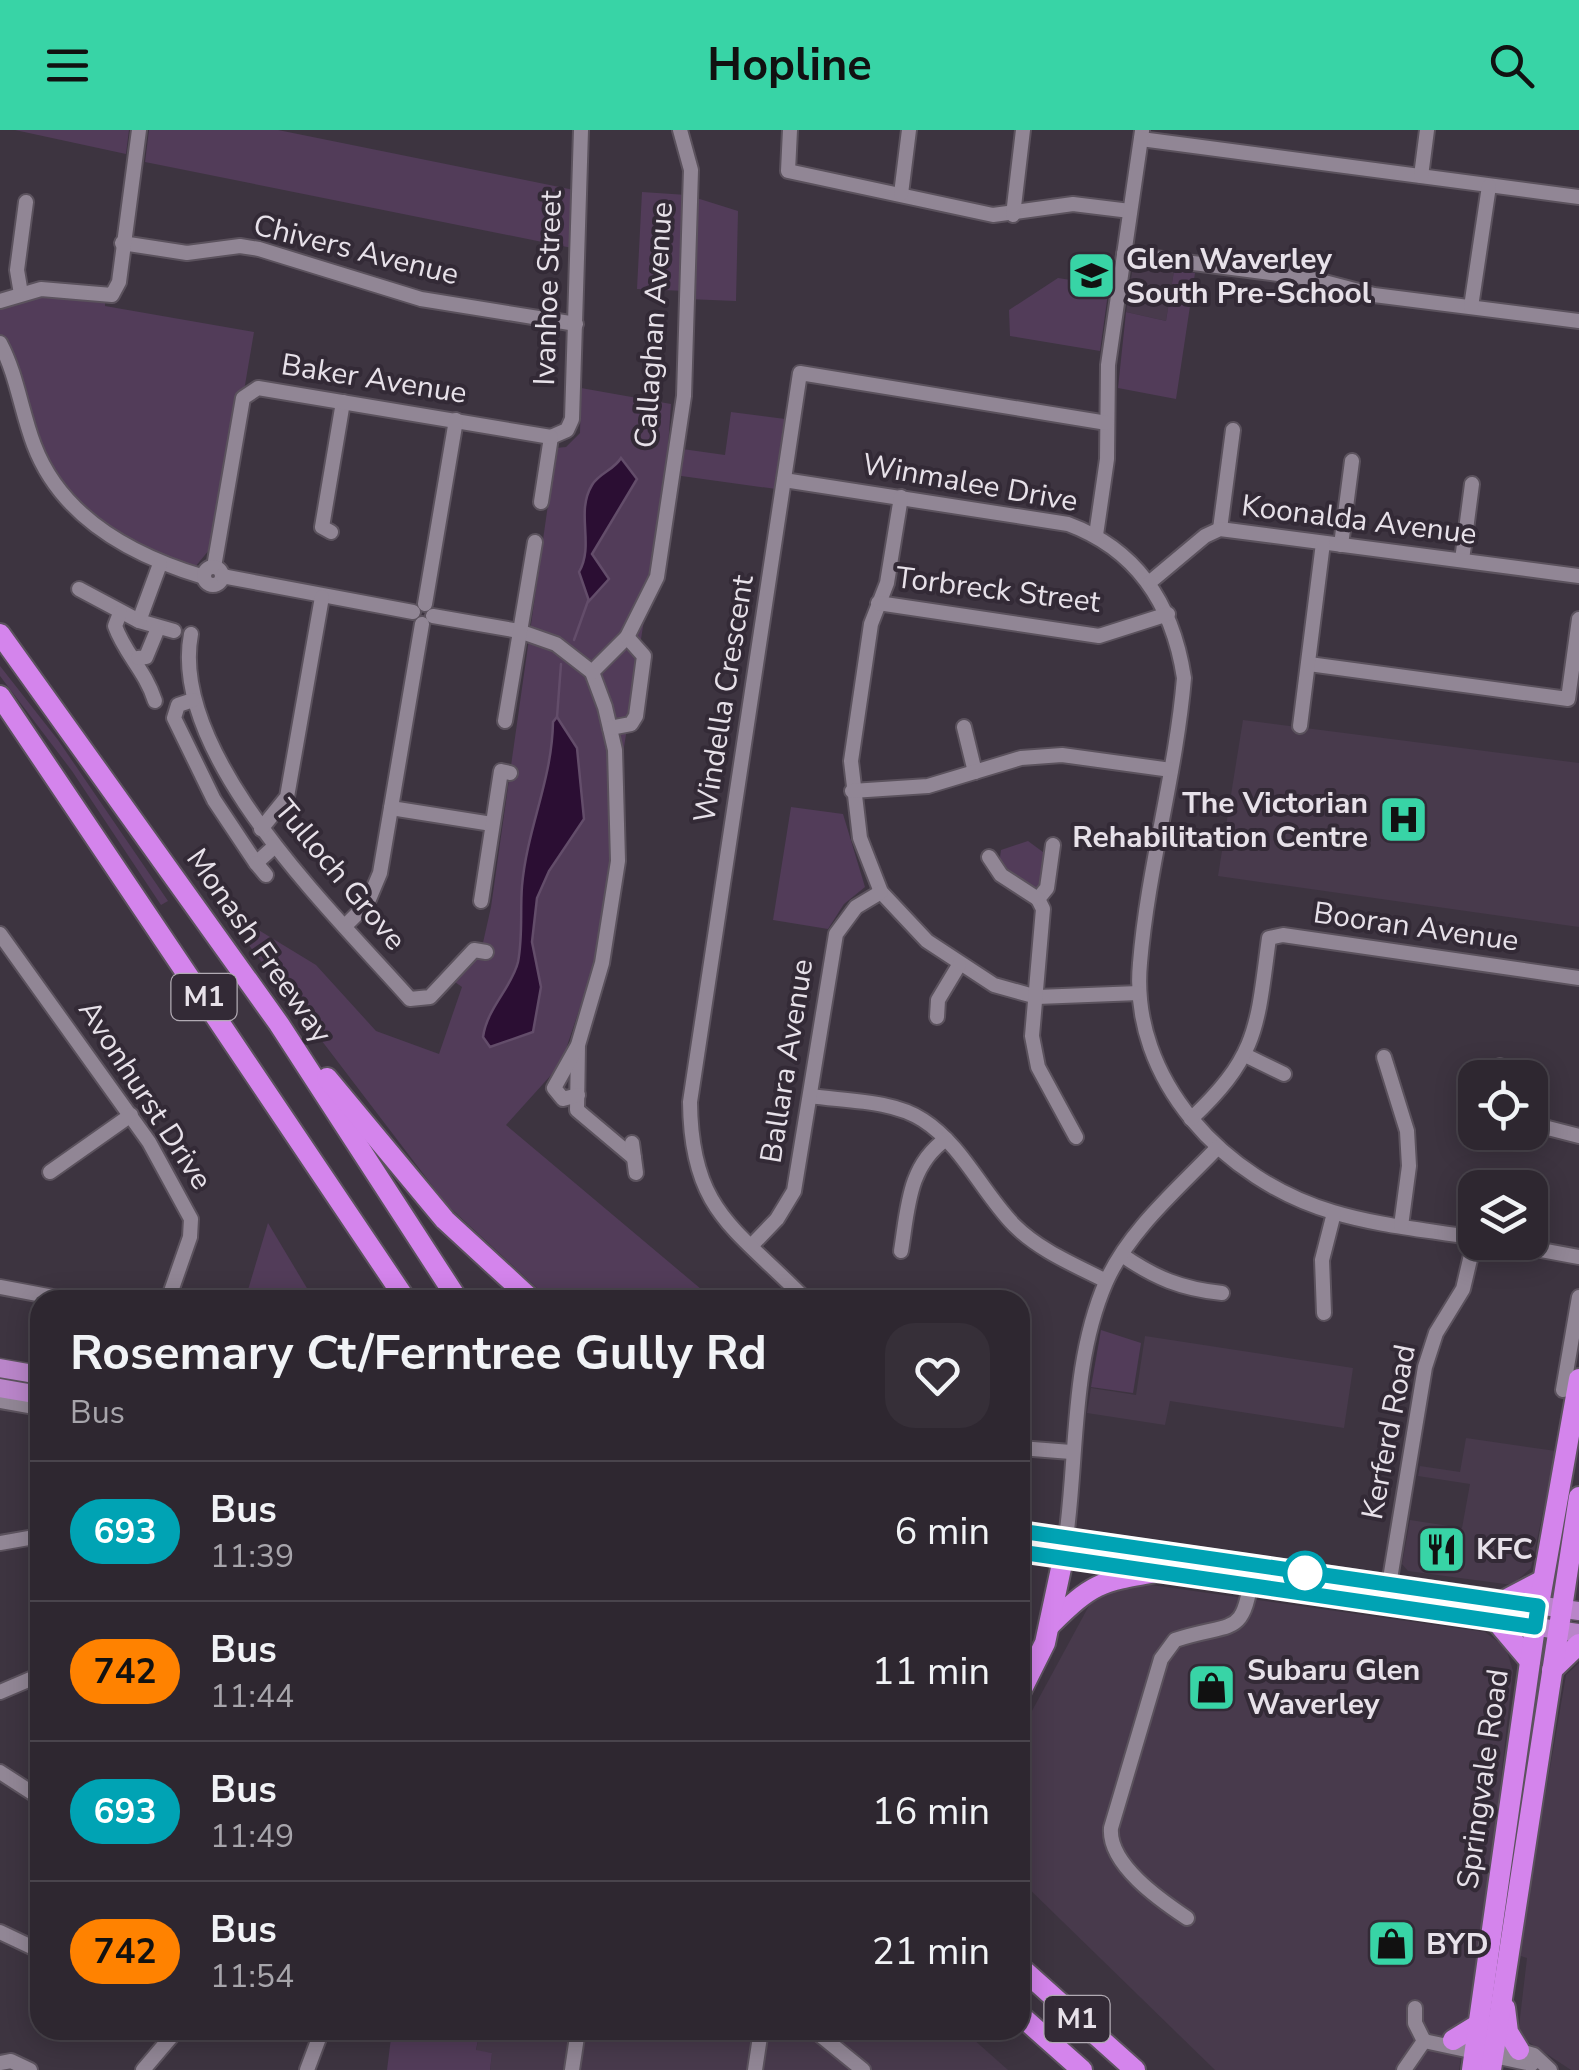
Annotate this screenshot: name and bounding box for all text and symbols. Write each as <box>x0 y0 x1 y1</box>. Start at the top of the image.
text: Hopline <box>707 35 872 96</box>
icon: menu <box>40 38 95 93</box>
icon: search <box>1484 38 1539 93</box>
street label: Ivanhoe Street <box>524 189 572 386</box>
street label: Callaghan Avenue <box>625 201 683 449</box>
street label: Chivers Avenue <box>249 205 463 295</box>
place label: Glen Waverley South Pre-School <box>1126 239 1372 314</box>
school or university icon: Glen Waverley South Pre-School <box>1065 250 1117 302</box>
street label: Baker Avenue <box>278 344 470 414</box>
street label: Winmalee Drive <box>859 444 1081 522</box>
street label: Koonalda Avenue <box>1239 485 1479 555</box>
street label: Torbreck Street <box>893 557 1103 623</box>
street label: Windella Crescent <box>684 572 764 826</box>
place label: The Victorian Rehabilitation Centre <box>1072 783 1368 858</box>
street label: Tulloch Grove <box>265 791 415 959</box>
hospital icon: The Victorian Rehabilitation Centre <box>1377 794 1429 846</box>
street label: Monash Freeway <box>177 840 342 1052</box>
street label: Booran Avenue <box>1311 892 1521 962</box>
street label: Ballara Avenue <box>751 956 823 1166</box>
road number: M1 <box>172 974 236 1020</box>
street label: Avonhurst Drive <box>68 992 222 1198</box>
map controls <box>1458 1060 1548 1260</box>
button: locate <box>1458 1060 1548 1150</box>
button: layers <box>1458 1170 1548 1260</box>
text: Rosemary Ct/Ferntree Gully Rd <box>70 1320 767 1386</box>
button: heart <box>885 1323 990 1428</box>
street label: Kerferd Road <box>1352 1341 1426 1523</box>
text: Bus <box>70 1391 125 1434</box>
text: Bus <box>210 1484 277 1535</box>
text: 6 min <box>895 1506 990 1557</box>
text: 693 <box>93 1508 157 1555</box>
restaurant icon: KFC <box>1415 1523 1467 1575</box>
place label: KFC <box>1476 1529 1533 1570</box>
text: 11:39 <box>210 1535 294 1578</box>
unlabelled marker <box>1284 1552 1326 1594</box>
text: Bus <box>210 1624 277 1675</box>
text: 11 min <box>872 1646 990 1697</box>
text: 742 <box>93 1648 157 1695</box>
place label: Subaru Glen Waverley <box>1247 1650 1420 1725</box>
shop icon: Subaru Glen Waverley <box>1186 1661 1238 1713</box>
street label: Springvale Road <box>1447 1666 1519 1892</box>
text: 11:44 <box>210 1675 294 1718</box>
text: Bus <box>210 1764 277 1815</box>
text: 16 min <box>872 1786 990 1837</box>
text: 693 <box>93 1788 157 1835</box>
text: 11:49 <box>210 1815 294 1858</box>
text: Bus <box>210 1904 277 1955</box>
shop icon: BYD <box>1365 1918 1417 1970</box>
place label: BYD <box>1426 1924 1489 1965</box>
text: 21 min <box>872 1926 990 1977</box>
text: 742 <box>93 1928 157 1975</box>
text: 11:54 <box>210 1955 294 1998</box>
road number: M1 <box>1044 1996 1110 2042</box>

